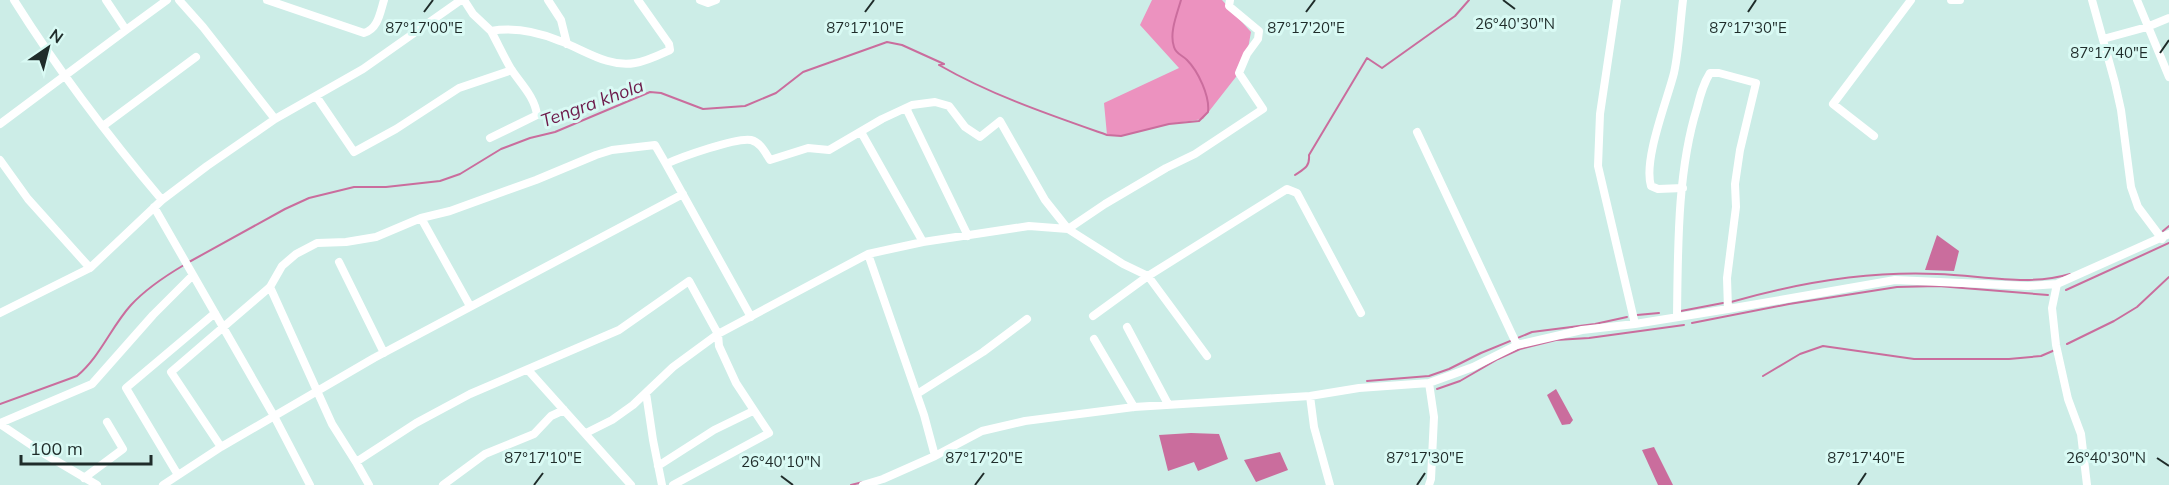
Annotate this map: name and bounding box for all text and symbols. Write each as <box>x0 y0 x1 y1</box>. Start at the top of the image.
text: 26°40'30"N <box>1475 14 1555 33</box>
north arrow <box>18 18 78 78</box>
text: 87°17'00"E <box>385 18 463 37</box>
text: 87°17'10"E <box>826 18 904 37</box>
text: 87°17'20"E <box>1267 18 1345 37</box>
text: 87°17'30"E <box>1709 18 1787 37</box>
text: N <box>46 24 67 47</box>
text: 87°17'40"E <box>2070 43 2148 62</box>
water label: Tengra khola <box>537 74 647 132</box>
scale bar <box>21 428 152 466</box>
text: 100 m <box>30 437 83 460</box>
text: 87°17'10"E <box>504 448 582 467</box>
text: 87°17'20"E <box>945 448 1023 467</box>
text: 87°17'30"E <box>1386 448 1464 467</box>
text: 87°17'40"E <box>1827 448 1905 467</box>
text: 26°40'30"N <box>2066 448 2146 467</box>
text: 26°40'10"N <box>741 452 821 471</box>

